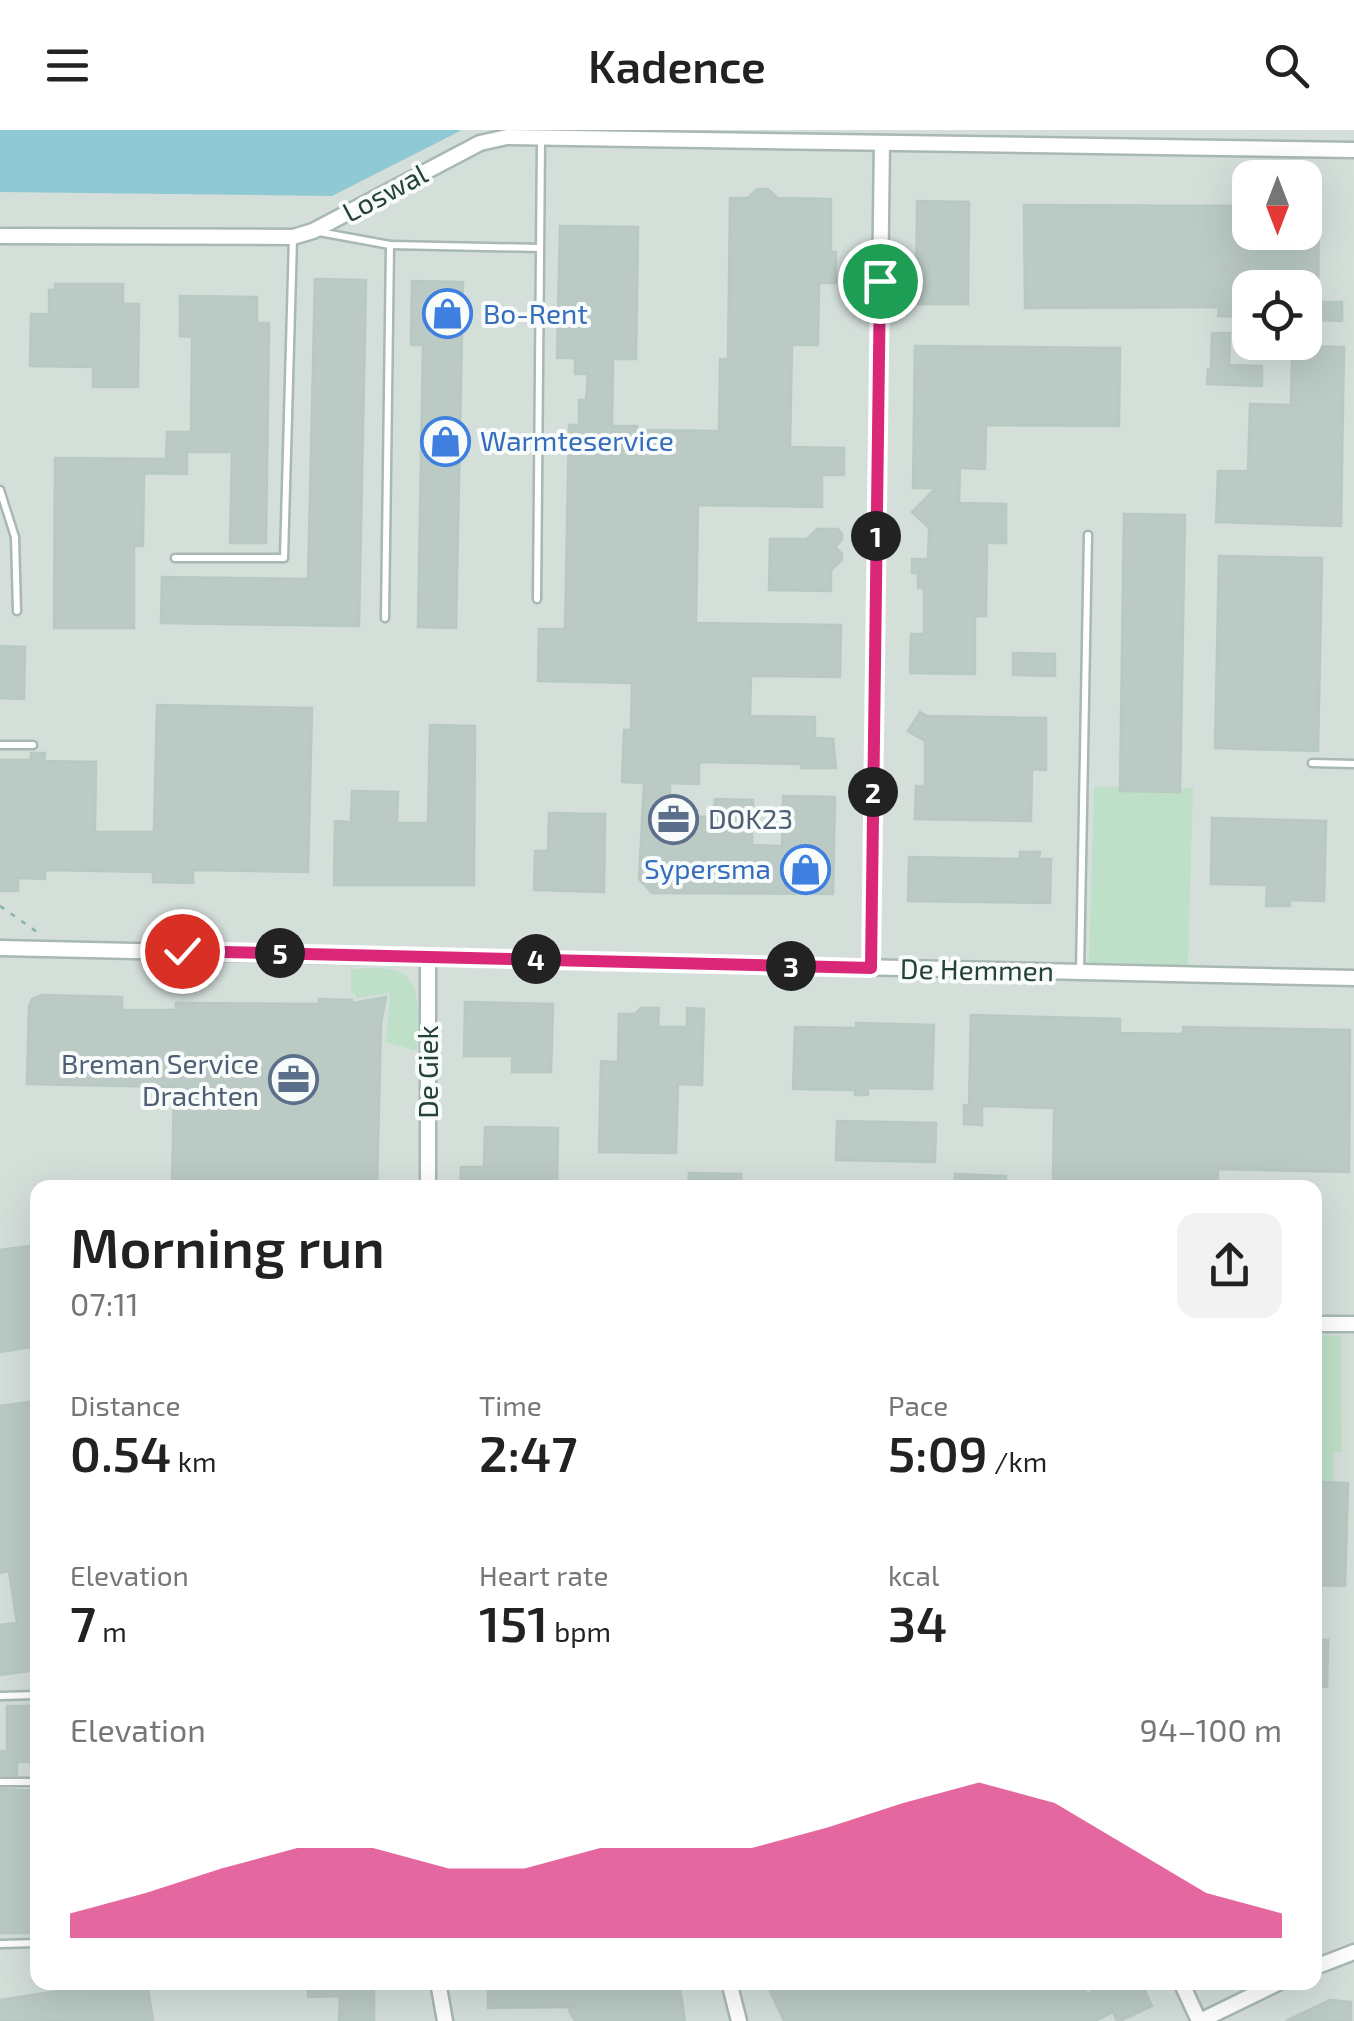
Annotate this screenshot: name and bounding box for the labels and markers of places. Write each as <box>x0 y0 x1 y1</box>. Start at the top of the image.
pin <box>838 239 923 324</box>
shop icon: Bo-Rent <box>422 288 474 340</box>
place label: Bo-Rent <box>483 296 588 330</box>
shop icon: Warmteservice <box>419 415 471 467</box>
place label: Warmteservice <box>480 423 674 457</box>
pin: 1 <box>851 511 901 561</box>
pin: 2 <box>848 767 898 817</box>
office icon: DOK23 <box>647 793 699 845</box>
place label: DOK23 <box>708 801 793 835</box>
shop icon: Sypersma <box>780 843 832 895</box>
place label: Sypersma <box>644 851 771 885</box>
pin <box>140 909 225 994</box>
pin: 5 <box>255 928 305 978</box>
pin: 4 <box>511 934 561 984</box>
pin: 3 <box>766 941 816 991</box>
place label: Breman Service Drachten <box>61 1046 259 1112</box>
office icon: Breman Service Drachten <box>268 1054 320 1106</box>

